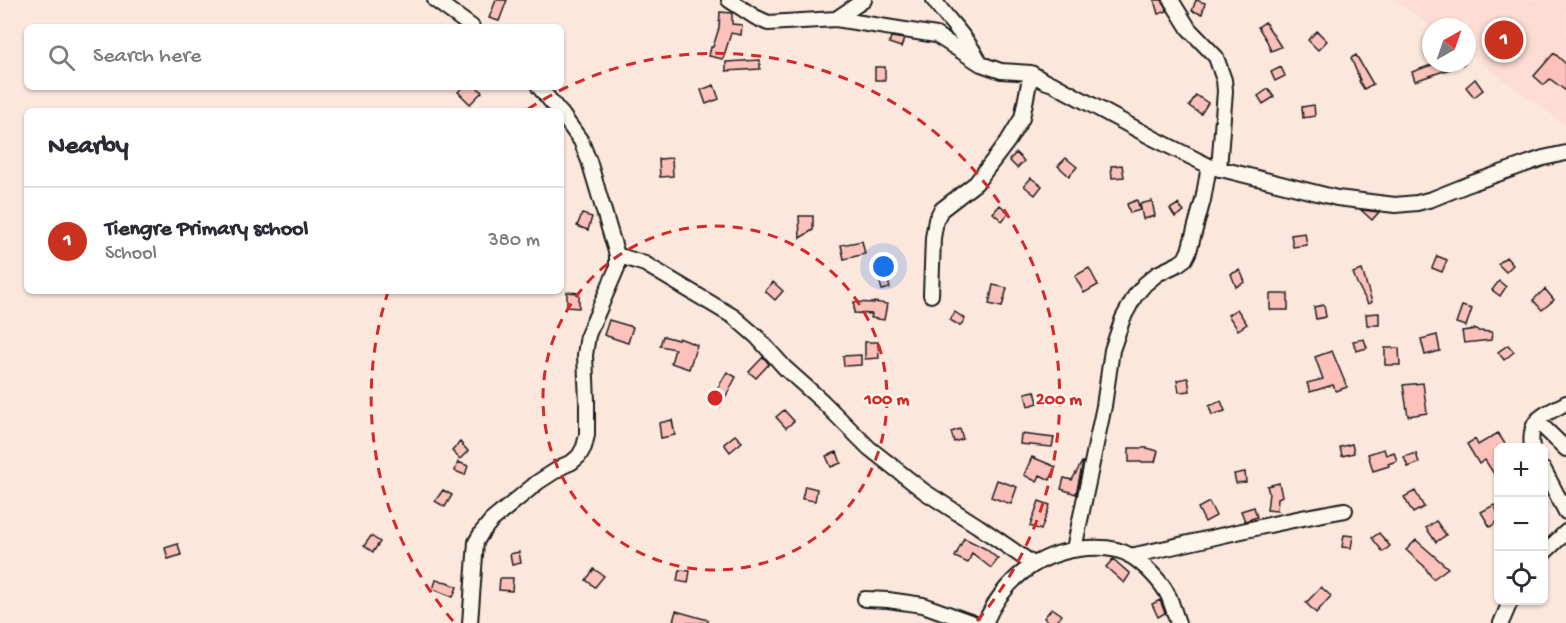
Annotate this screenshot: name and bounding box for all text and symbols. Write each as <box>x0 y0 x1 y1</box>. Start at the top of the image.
north arrow <box>1422 18 1476 72</box>
pin: 1 <box>1484 18 1524 63</box>
search box <box>24 24 564 90</box>
icon: search <box>45 41 78 74</box>
text: Search here <box>93 44 201 70</box>
text: Nearby <box>48 132 129 163</box>
text: Tiengre Primary school <box>105 217 308 243</box>
text: 1 <box>63 230 72 253</box>
text: 380 m <box>488 230 540 253</box>
text: School <box>105 243 157 266</box>
your location <box>869 252 898 281</box>
centre of rings <box>705 388 725 408</box>
text: 100 m <box>864 390 910 411</box>
text: 200 m <box>1036 390 1082 411</box>
map controls <box>1494 443 1548 605</box>
button: + <box>1494 443 1548 497</box>
button: − <box>1494 497 1548 551</box>
button: locate <box>1494 551 1548 605</box>

